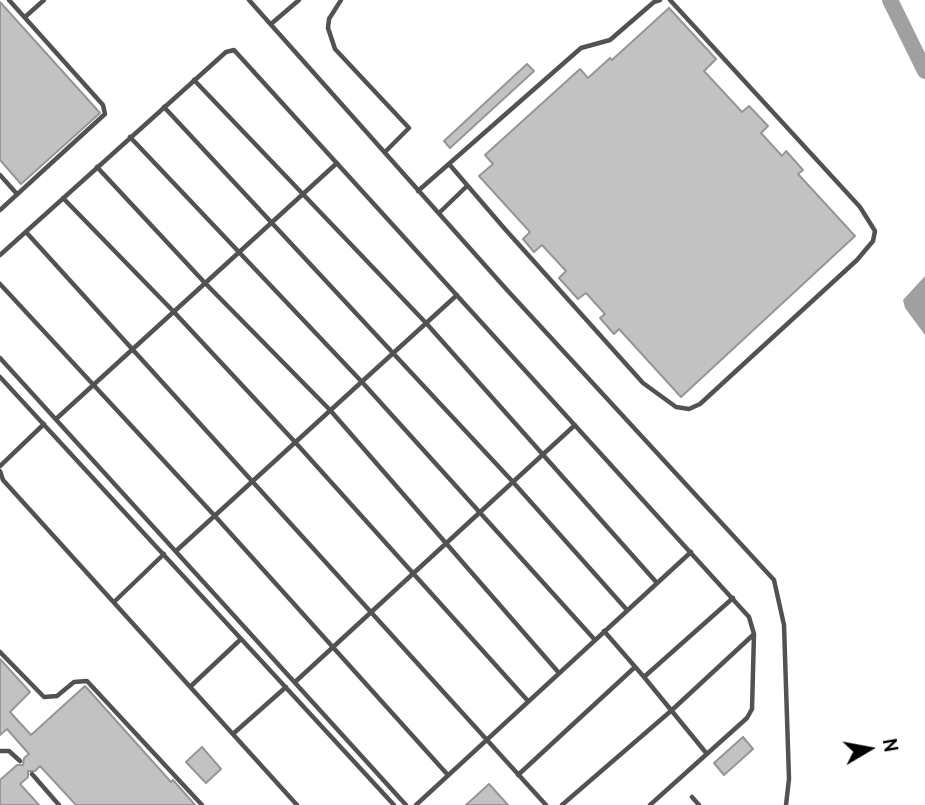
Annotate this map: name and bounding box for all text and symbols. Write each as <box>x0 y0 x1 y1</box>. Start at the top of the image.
north arrow <box>834 714 904 784</box>
text: N <box>878 737 903 754</box>

